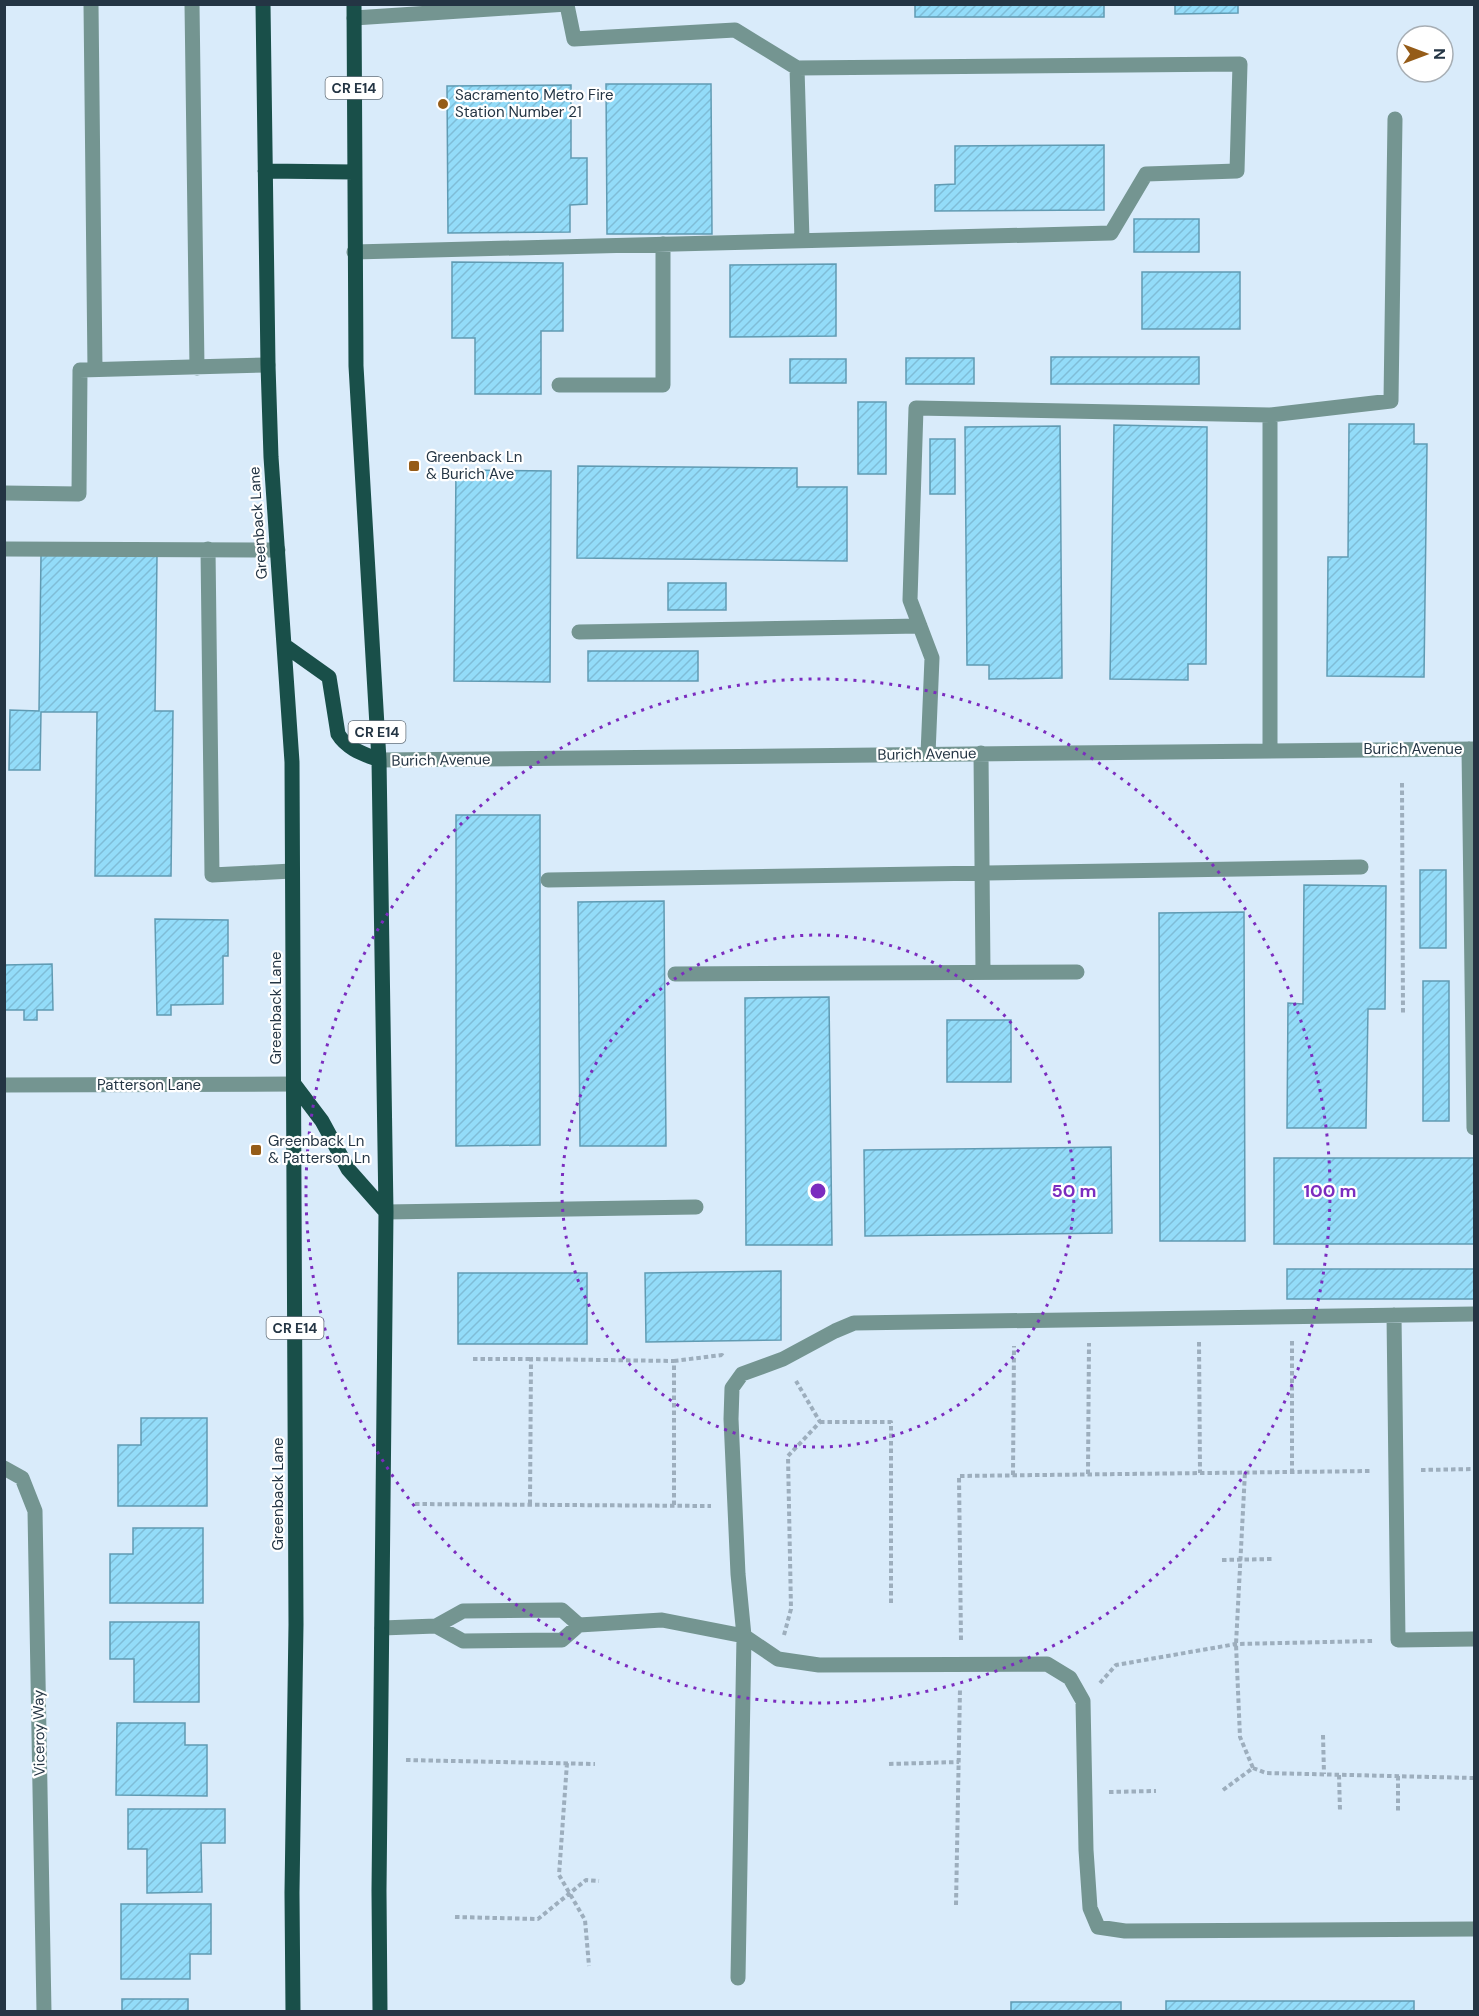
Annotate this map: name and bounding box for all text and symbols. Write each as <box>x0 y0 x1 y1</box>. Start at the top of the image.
north arrow <box>1395 24 1455 84</box>
text: N <box>1429 48 1450 60</box>
road number: CR E14 <box>326 77 382 99</box>
place label: Sacramento Metro Fire Station Number 21 <box>455 85 614 122</box>
marker: Sacramento Metro Fire Station Number 21 <box>436 97 450 111</box>
place label: Greenback Ln & Burich Ave <box>426 447 522 484</box>
marker: Greenback Ln & Burich Ave <box>407 459 421 473</box>
street label: Greenback Lane <box>244 466 272 580</box>
road number: CR E14 <box>348 721 406 743</box>
street label: Burich Avenue <box>1364 739 1462 759</box>
street label: Burich Avenue <box>877 743 977 765</box>
street label: Burich Avenue <box>391 749 491 771</box>
street label: Greenback Lane <box>266 951 286 1065</box>
street label: Patterson Lane <box>97 1075 201 1095</box>
place label: Greenback Ln & Patterson Ln <box>268 1131 370 1168</box>
marker: Greenback Ln & Patterson Ln <box>249 1143 263 1157</box>
text: 50 m <box>1051 1179 1097 1203</box>
text: 100 m <box>1303 1179 1357 1203</box>
centre of rings <box>808 1181 828 1201</box>
road number: CR E14 <box>266 1317 324 1339</box>
street label: Greenback Lane <box>268 1437 288 1551</box>
street label: Viceroy Way <box>28 1689 50 1777</box>

